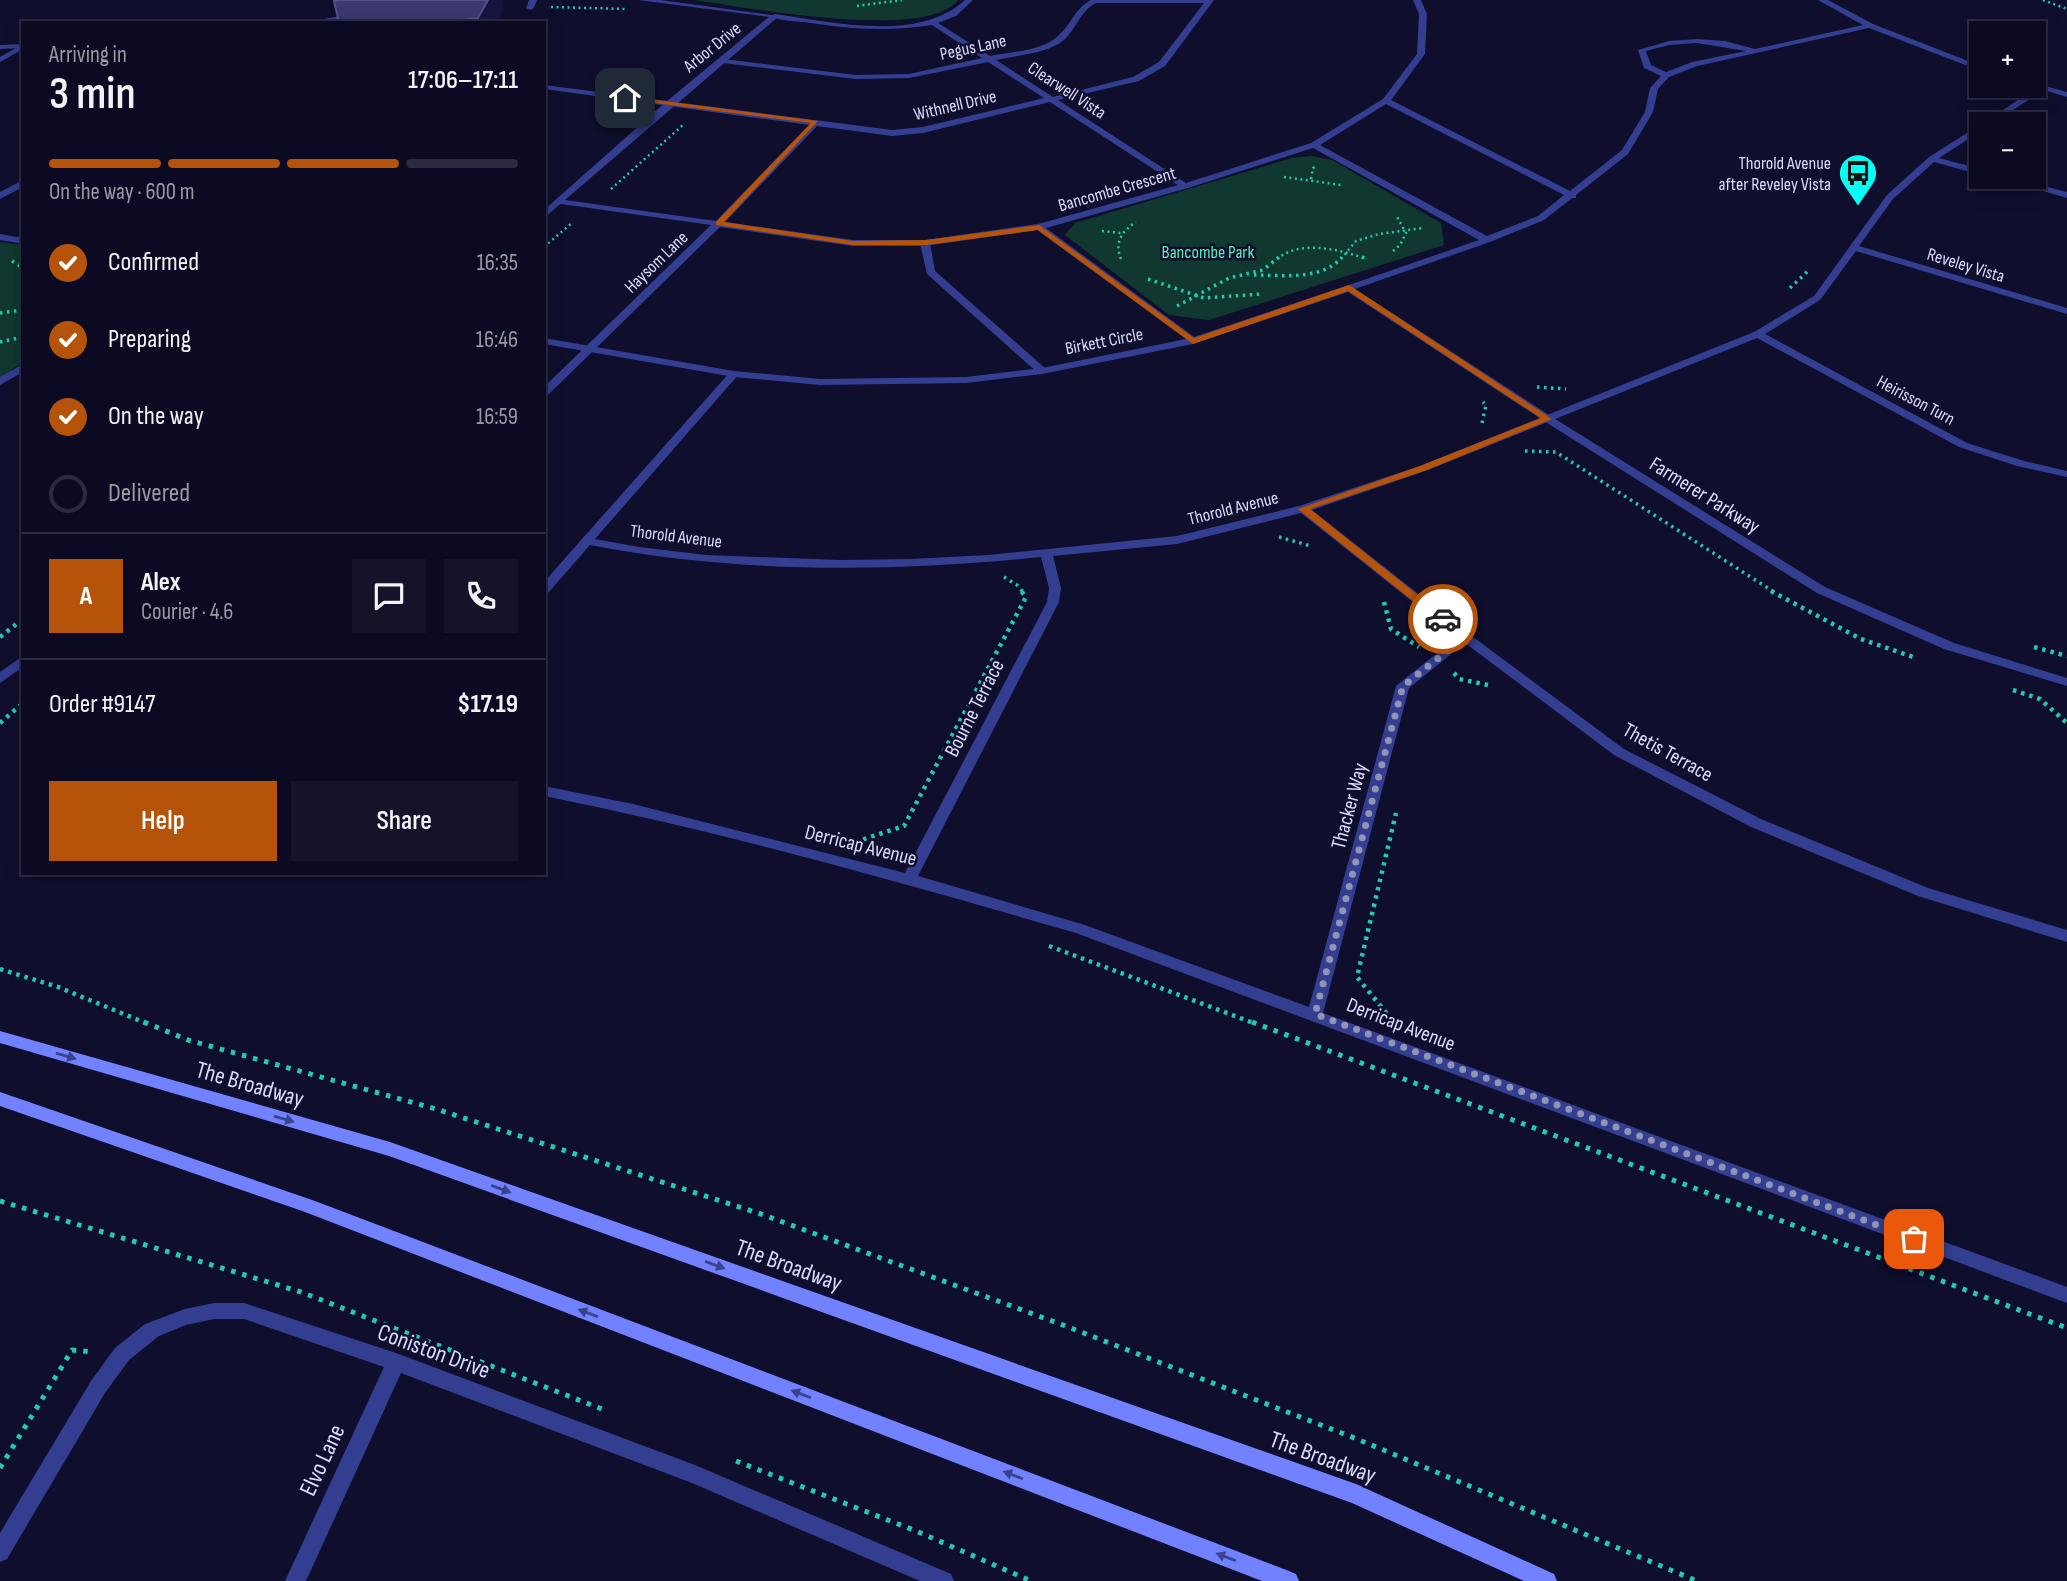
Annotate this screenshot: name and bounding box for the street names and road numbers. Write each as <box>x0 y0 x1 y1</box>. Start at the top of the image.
street label: Arbor Drive <box>679 18 745 77</box>
street label: Pegus Lane <box>938 30 1008 65</box>
street label: Clearwell Vista <box>1024 57 1110 123</box>
street label: Withnell Drive <box>912 86 998 125</box>
street label: Bancombe Crescent <box>1056 163 1179 216</box>
street label: Haysom Lane <box>620 227 692 298</box>
street label: Reveley Vista <box>1925 244 2007 287</box>
street label: Birkett Circle <box>1063 324 1145 359</box>
street label: Heirisson Turn <box>1873 371 1958 430</box>
street label: Farmerer Parkway <box>1645 452 1765 539</box>
street label: Thorold Avenue <box>1186 487 1280 530</box>
street label: Thorold Avenue <box>629 520 723 553</box>
street label: Bourne Terrace <box>939 655 1010 761</box>
street label: Thetis Terrace <box>1618 717 1717 787</box>
street label: Thacker Way <box>1326 760 1373 852</box>
street label: Derricap Avenue <box>802 820 919 871</box>
street label: Derricap Avenue <box>1343 992 1459 1057</box>
street label: The Broadway <box>192 1055 307 1114</box>
street label: The Broadway <box>732 1233 846 1298</box>
street label: Coniston Drive <box>374 1318 494 1385</box>
street label: Elvo Lane <box>293 1420 351 1500</box>
street label: The Broadway <box>1266 1425 1380 1490</box>

